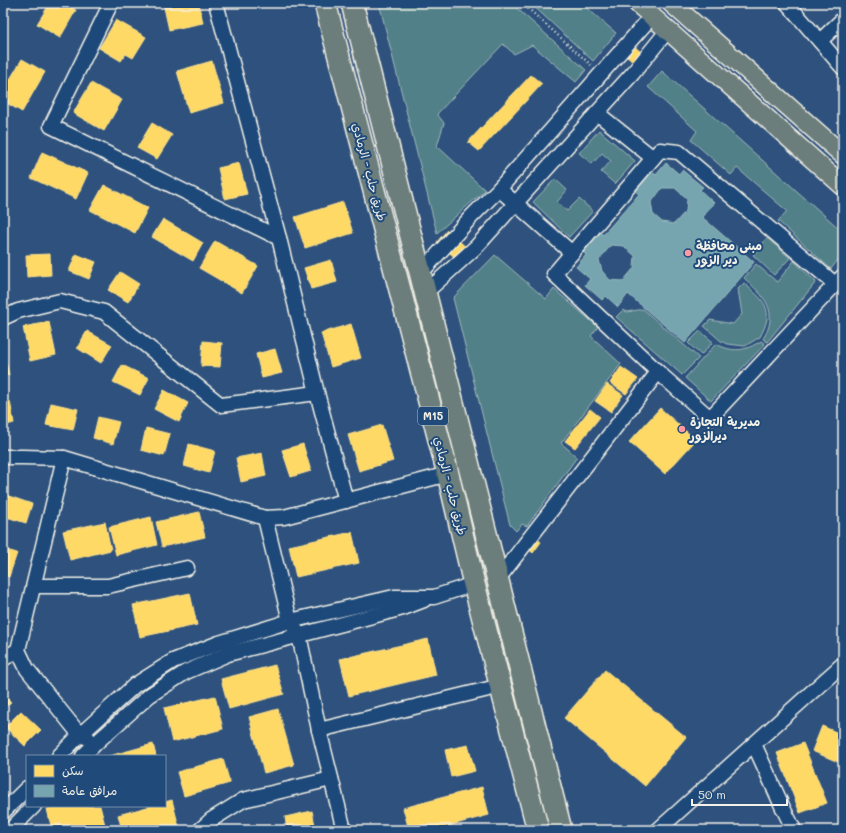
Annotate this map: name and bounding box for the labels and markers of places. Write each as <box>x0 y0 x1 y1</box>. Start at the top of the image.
place label: مبنى محافظة دير الزور <box>695 237 762 268</box>
marker: مبنى محافظة دير الزور <box>683 248 693 258</box>
place label: مديرية التجارة ديرالزور <box>689 413 760 444</box>
marker: مديرية التجارة ديرالزور <box>677 424 687 434</box>

